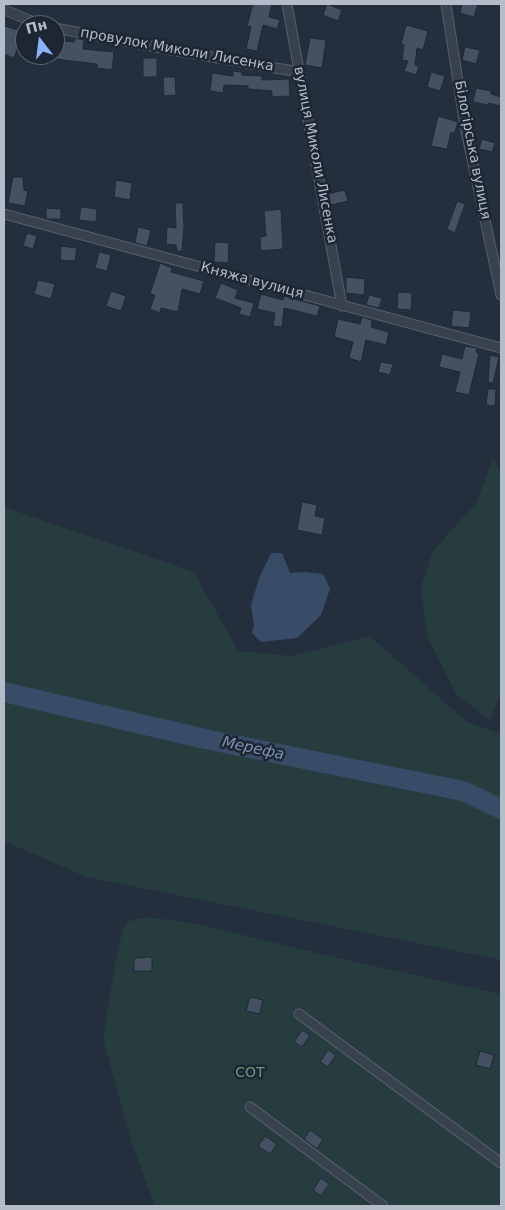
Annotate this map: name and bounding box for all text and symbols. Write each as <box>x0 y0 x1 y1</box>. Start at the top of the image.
north arrow <box>15 15 65 65</box>
text: Пн <box>24 16 49 37</box>
street label: провулок Миколи Лисенка <box>79 25 275 75</box>
street label: вулиця Миколи Лисенка <box>290 65 340 245</box>
street label: Білогірська вулиця <box>450 79 494 221</box>
street label: Княжа вулиця <box>199 259 305 303</box>
water label: Мерефа <box>220 734 286 764</box>
park label: СОТ <box>235 1065 265 1081</box>

